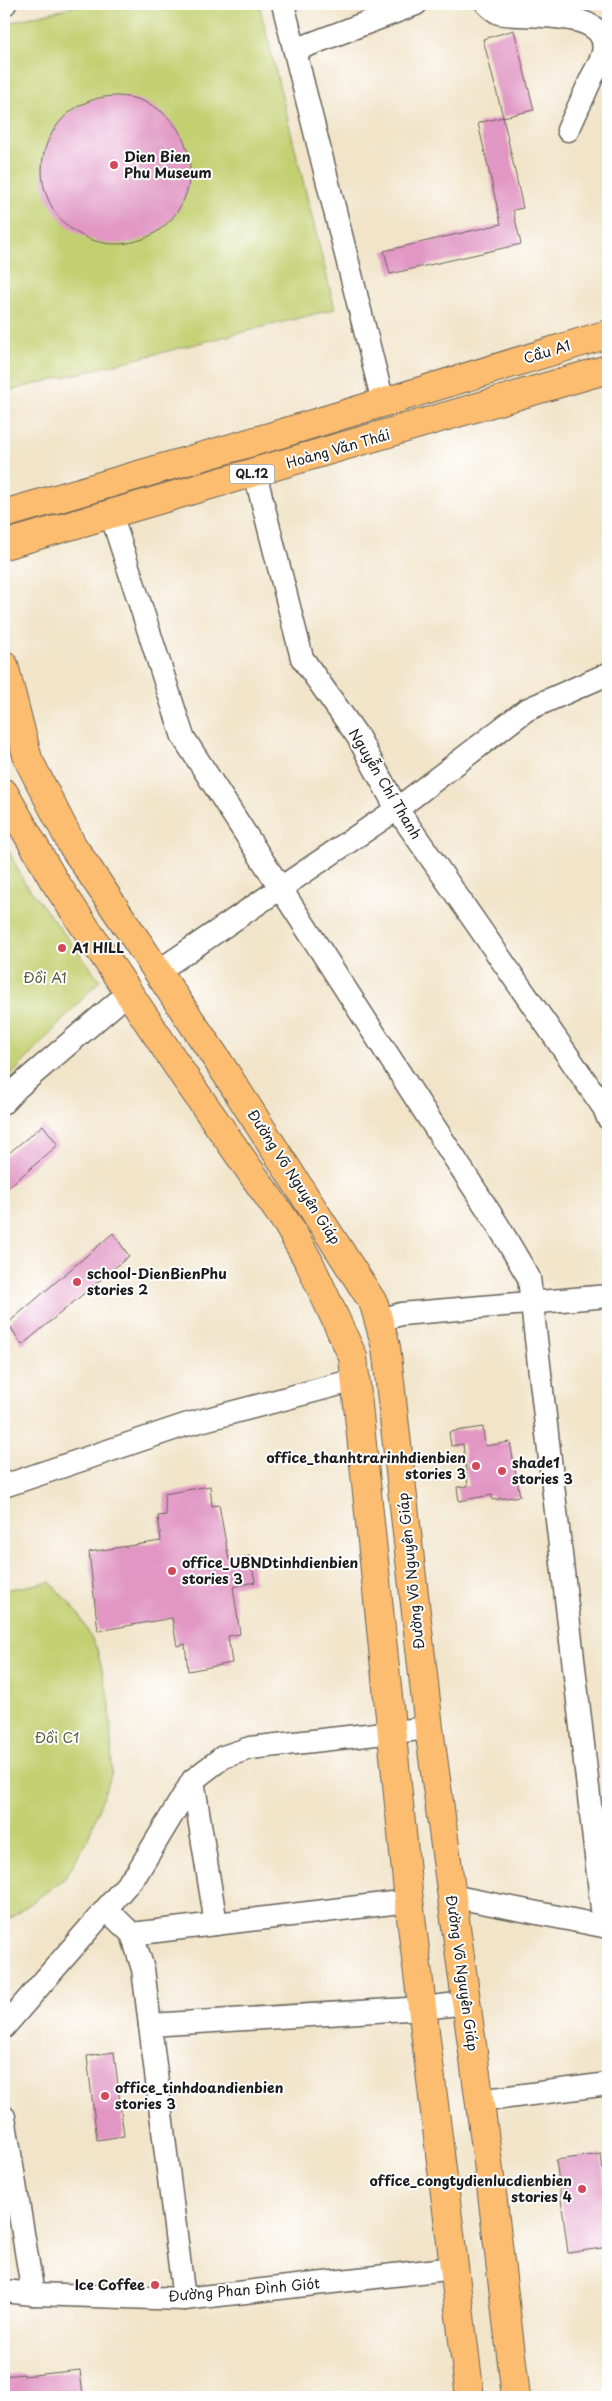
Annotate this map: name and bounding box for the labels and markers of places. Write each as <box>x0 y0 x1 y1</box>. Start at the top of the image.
place label: Dien Bien Phu Museum <box>124 146 212 183</box>
marker: Dien Bien Phu Museum <box>108 159 120 171</box>
place label: A1 HILL <box>71 937 124 958</box>
marker: A1 HILL <box>56 942 68 954</box>
place label: school-DienBienPhu stories 2 <box>87 1263 227 1300</box>
marker: school-DienBienPhu stories 2 <box>71 1276 83 1288</box>
place label: office_thanhtrarinhdienbien stories 3 <box>266 1447 466 1484</box>
place label: shade1 stories 3 <box>512 1452 573 1489</box>
marker: office_thanhtrarinhdienbien stories 3 <box>470 1460 482 1472</box>
marker: shade1 stories 3 <box>496 1465 508 1477</box>
place label: office_UBNDtinhdienbien stories 3 <box>182 1552 358 1589</box>
marker: office_UBNDtinhdienbien stories 3 <box>166 1565 178 1577</box>
place label: office_tinhdoandienbien stories 3 <box>115 2077 283 2114</box>
marker: office_tinhdoandienbien stories 3 <box>99 2090 111 2102</box>
place label: office_congtydienlucdienbien stories 4 <box>370 2170 572 2207</box>
marker: office_congtydienlucdienbien stories 4 <box>576 2183 588 2195</box>
place label: Ice Coffee <box>75 2274 145 2295</box>
marker: Ice Coffee <box>149 2279 161 2291</box>

